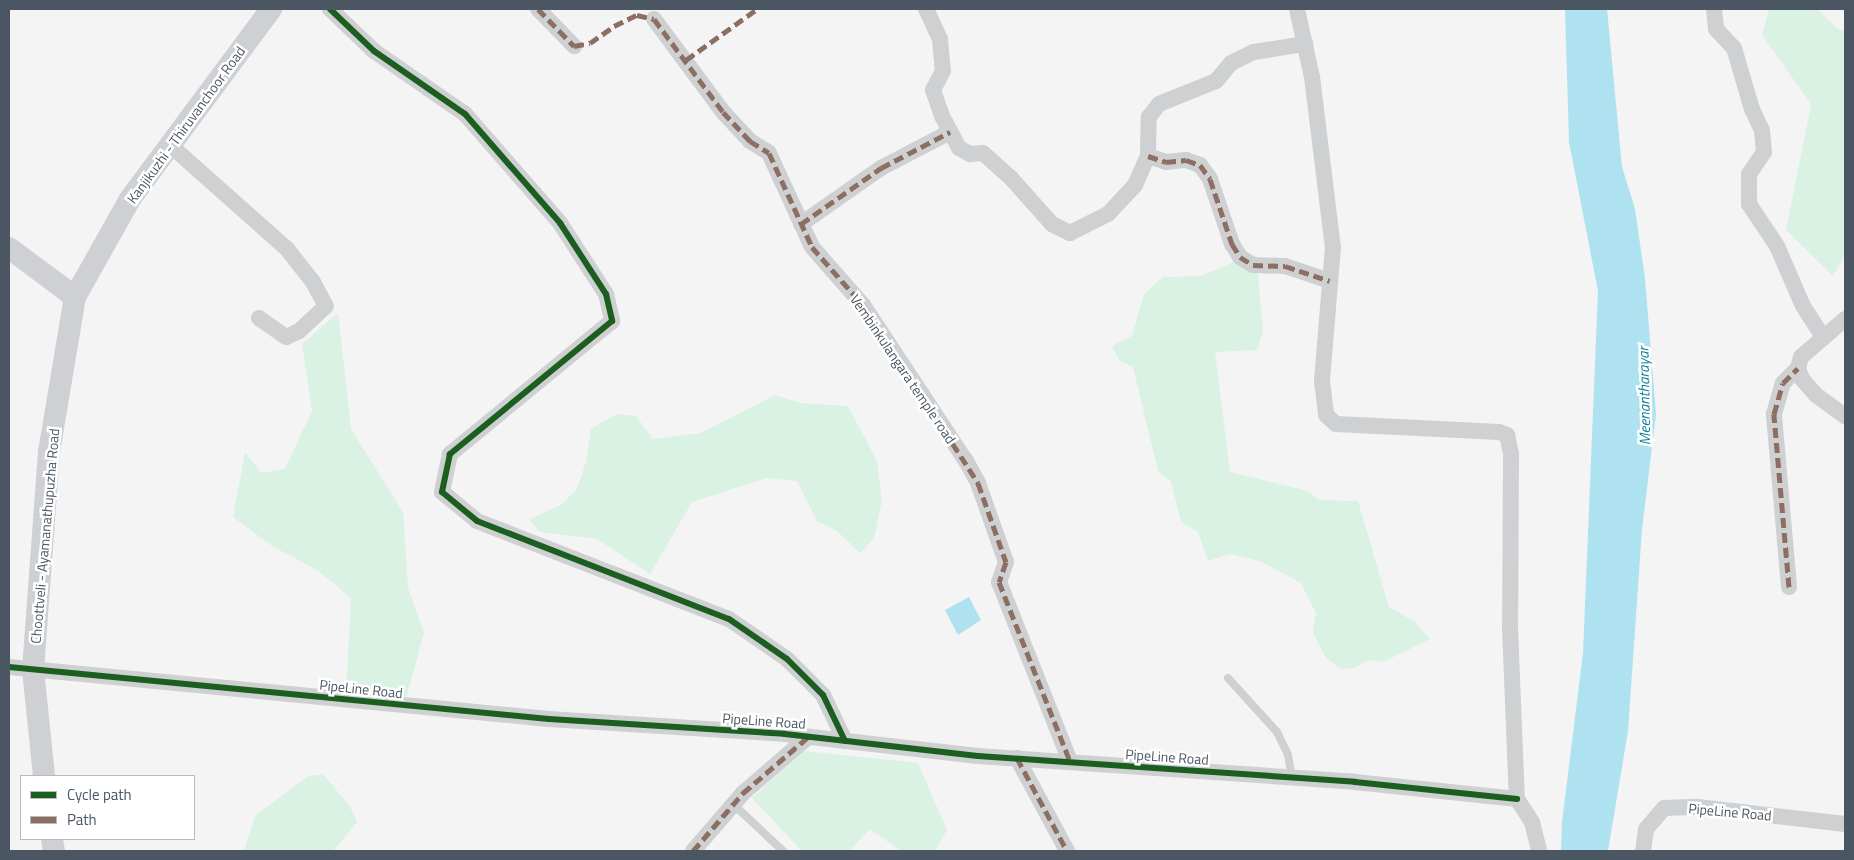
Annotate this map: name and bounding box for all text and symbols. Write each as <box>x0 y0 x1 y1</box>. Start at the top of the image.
street label: Kanjikuzhi - Thiruvanchoor Road <box>123 43 249 207</box>
street label: Vembinkulangara temple road <box>847 291 959 447</box>
water label: Meenantharayar <box>1634 347 1654 445</box>
street label: Choottveli - Ayamanathupuzha Road <box>27 428 63 644</box>
street label: PipeLine Road <box>319 676 403 702</box>
street label: PipeLine Road <box>722 710 806 732</box>
street label: PipeLine Road <box>1125 746 1209 768</box>
legend <box>20 775 195 840</box>
text: Cycle path <box>67 783 132 806</box>
street label: PipeLine Road <box>1688 800 1772 824</box>
text: Path <box>67 808 97 831</box>

